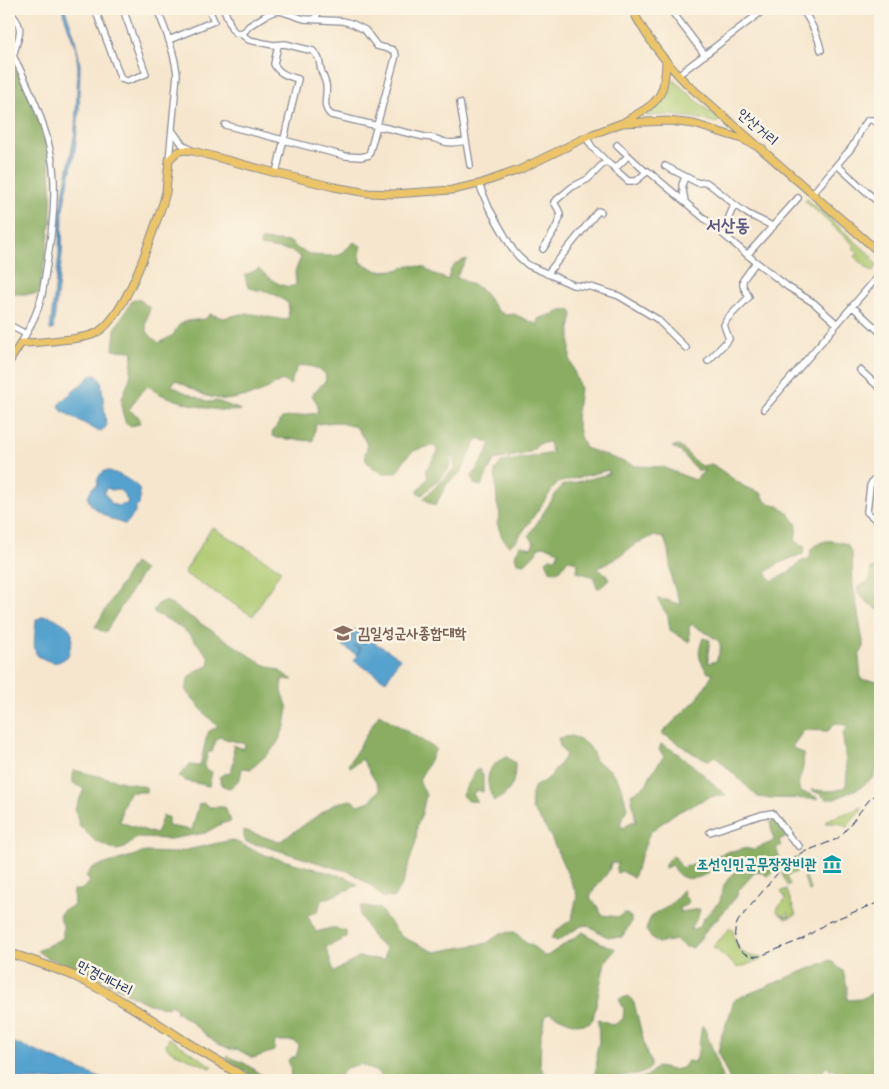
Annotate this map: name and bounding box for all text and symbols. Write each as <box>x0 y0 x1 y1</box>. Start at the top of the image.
street label: 안산거리 <box>731 104 782 153</box>
district label: 서산동 <box>706 215 750 240</box>
school or university icon: 김일성군사종합대학 <box>332 622 354 644</box>
place label: 김일성군사종합대학 <box>358 624 467 646</box>
museum icon: 조선인민군무장장비관 <box>821 853 843 875</box>
place label: 조선인민군무장장비관 <box>696 855 817 877</box>
street label: 만경대다리 <box>72 956 136 1003</box>

